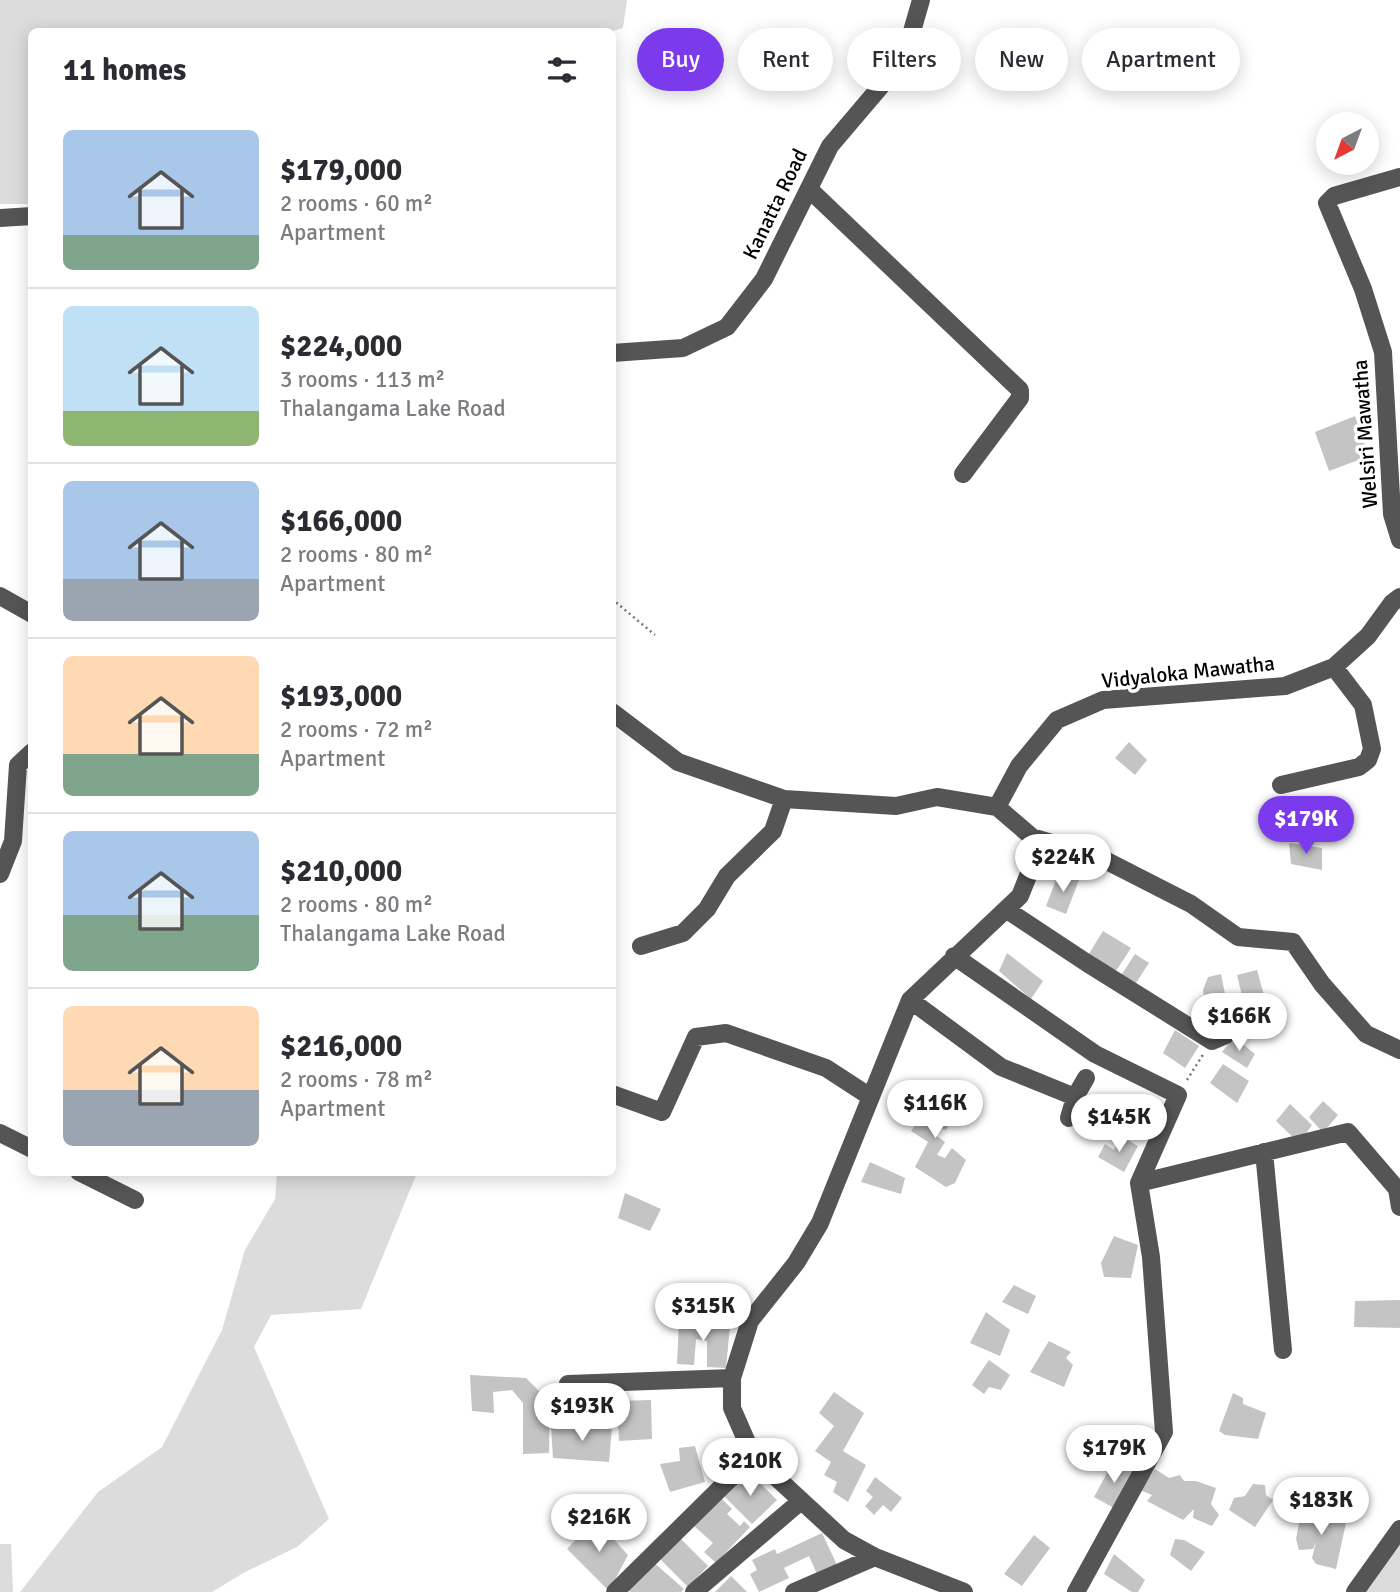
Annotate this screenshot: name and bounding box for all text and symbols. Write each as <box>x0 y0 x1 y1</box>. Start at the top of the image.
chip: Buy <box>637 28 724 91</box>
chip: Rent <box>738 28 833 91</box>
chip: Filters <box>847 28 961 91</box>
chip: New <box>975 28 1068 91</box>
chip: Apartment <box>1082 28 1240 91</box>
icon: filters <box>543 51 581 89</box>
text: 11 homes <box>63 52 186 89</box>
north arrow <box>1316 112 1379 175</box>
map controls <box>1316 112 1379 175</box>
street label: Kanatta Road <box>737 144 813 264</box>
text: $179,000 <box>280 152 402 189</box>
icon: home <box>119 158 203 242</box>
text: 2 rooms · 60 m² <box>280 189 433 218</box>
text: Apartment <box>280 218 385 247</box>
text: $224,000 <box>280 328 402 365</box>
icon: home <box>119 334 203 418</box>
street label: Welsiri Mawatha <box>1347 359 1383 509</box>
text: 3 rooms · 113 m² <box>280 365 445 394</box>
text: Thalangama Lake Road <box>280 394 506 423</box>
text: $166,000 <box>280 503 402 540</box>
icon: home <box>119 509 203 593</box>
text: 2 rooms · 80 m² <box>280 540 433 569</box>
text: Apartment <box>280 569 385 598</box>
street label: Vidyaloka Mawatha <box>1100 650 1276 694</box>
text: $193,000 <box>280 678 402 715</box>
icon: home <box>119 684 203 768</box>
text: 2 rooms · 72 m² <box>280 715 433 744</box>
text: Apartment <box>280 744 385 773</box>
pin: $179K <box>1257 796 1355 856</box>
text: $179K <box>1274 804 1338 833</box>
pin: $224K <box>1014 834 1112 894</box>
text: $224K <box>1031 842 1095 871</box>
text: $210,000 <box>280 853 402 890</box>
icon: home <box>119 859 203 943</box>
text: 2 rooms · 80 m² <box>280 890 433 919</box>
text: Thalangama Lake Road <box>280 919 506 948</box>
pin: $166K <box>1190 993 1288 1053</box>
text: $166K <box>1207 1001 1271 1030</box>
text: $216,000 <box>280 1028 402 1065</box>
icon: home <box>119 1034 203 1118</box>
text: 2 rooms · 78 m² <box>280 1065 433 1094</box>
pin: $116K <box>886 1080 984 1140</box>
text: $116K <box>903 1088 967 1117</box>
text: Apartment <box>280 1094 385 1123</box>
pin: $145K <box>1070 1094 1168 1154</box>
text: $145K <box>1087 1102 1151 1131</box>
pin: $315K <box>654 1284 752 1343</box>
text: $315K <box>671 1291 735 1320</box>
pin: $193K <box>533 1384 631 1443</box>
text: $193K <box>550 1391 614 1420</box>
pin: $179K <box>1065 1426 1163 1485</box>
text: $179K <box>1082 1433 1146 1462</box>
pin: $210K <box>701 1438 799 1498</box>
text: $210K <box>718 1446 782 1475</box>
pin: $183K <box>1272 1478 1370 1537</box>
text: $183K <box>1289 1485 1353 1514</box>
pin: $216K <box>550 1494 648 1554</box>
text: $216K <box>567 1502 631 1531</box>

